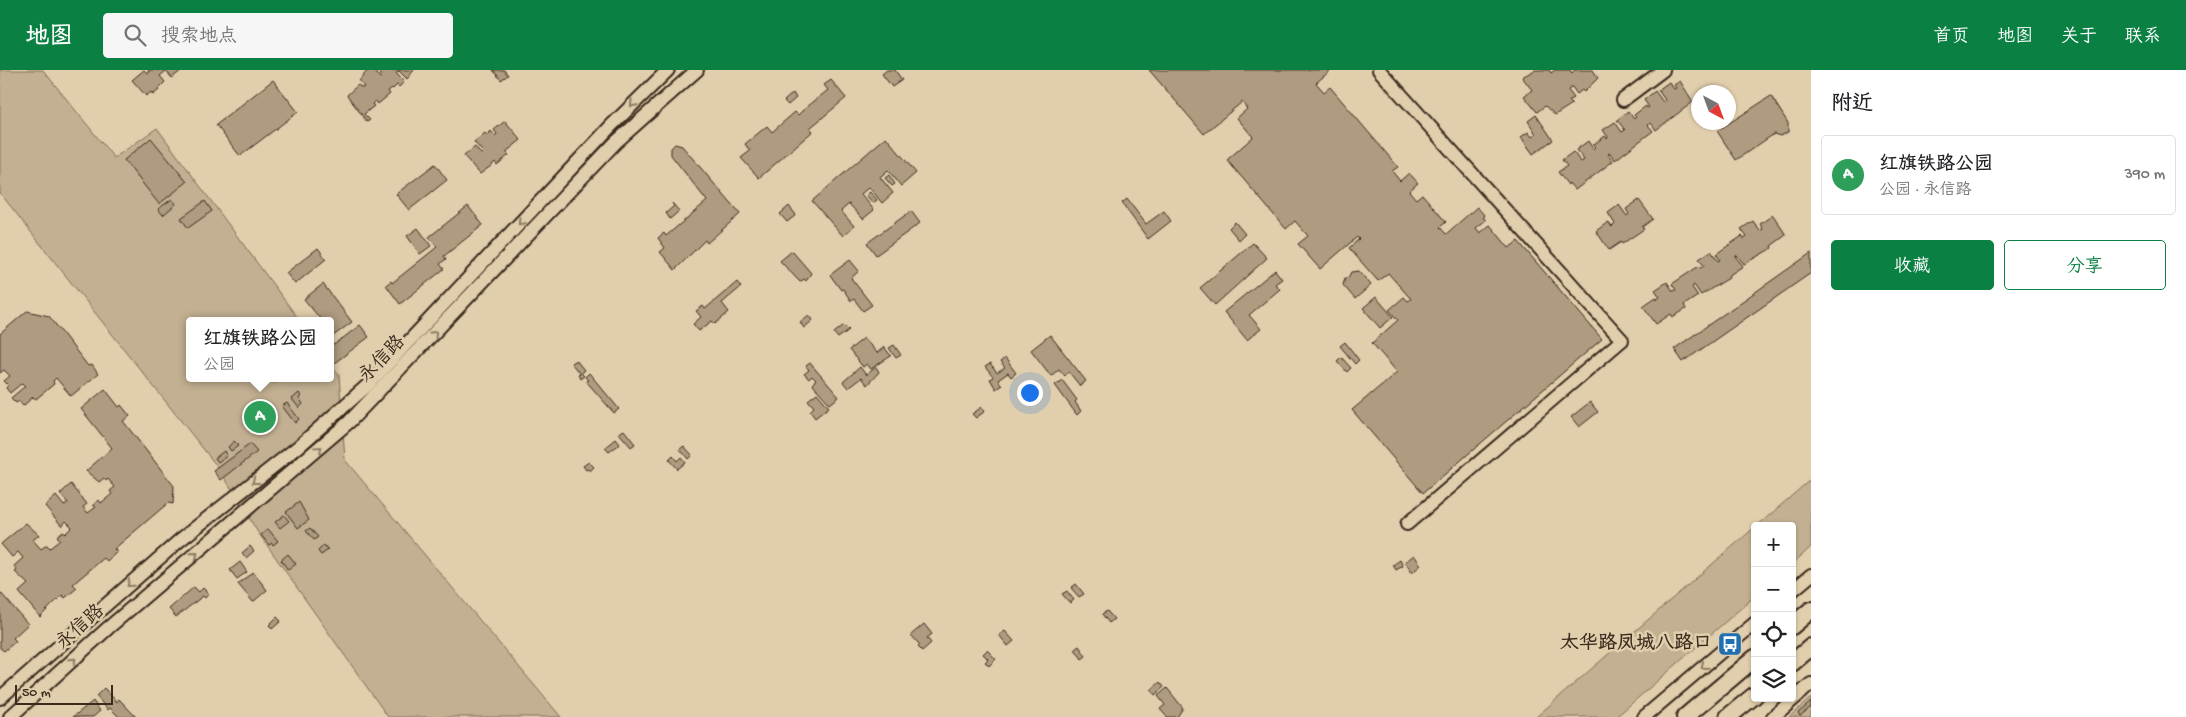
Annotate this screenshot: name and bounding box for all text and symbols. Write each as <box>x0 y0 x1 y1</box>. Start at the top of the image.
search box <box>103 13 453 58</box>
icon: search <box>121 21 149 49</box>
text: 地图 <box>25 24 73 53</box>
text: 搜索地点 <box>161 26 237 49</box>
text: 首页 <box>1933 27 1969 48</box>
text: 地图 <box>1997 27 2033 48</box>
text: 关于 <box>2061 27 2097 48</box>
text: 联系 <box>2125 27 2161 48</box>
north arrow <box>1691 85 1736 130</box>
text: 附近 <box>1831 93 1873 118</box>
one-way arrow <box>630 98 639 107</box>
text: 红旗铁路公园 <box>1879 154 1993 177</box>
text: A <box>1843 166 1853 185</box>
text: 390 m <box>2124 166 2165 185</box>
text: 公园 · 永信路 <box>1879 182 1972 201</box>
one-way arrow <box>518 216 527 225</box>
button: 收藏 <box>1831 240 1994 290</box>
button: 分享 <box>2004 240 2166 290</box>
popup <box>186 317 334 382</box>
text: 红旗铁路公园 <box>203 329 317 352</box>
street label: 永信路 <box>354 331 411 388</box>
one-way arrow <box>428 331 437 340</box>
text: 公园 <box>203 357 235 376</box>
your location <box>1017 380 1043 406</box>
pin: A <box>244 398 276 436</box>
one-way arrow <box>313 446 322 455</box>
one-way arrow <box>252 476 261 484</box>
map controls <box>1751 522 1796 702</box>
button: + <box>1751 522 1796 567</box>
one-way arrow <box>190 551 199 560</box>
button: − <box>1751 567 1796 612</box>
one-way arrow <box>126 579 135 588</box>
street label: 永信路 <box>51 600 110 656</box>
button: locate <box>1751 612 1796 657</box>
bus stop icon: 太华路凤城八路口 <box>1717 631 1743 657</box>
place label: 太华路凤城八路口 <box>1560 632 1712 656</box>
button: layers <box>1751 657 1796 702</box>
one-way arrow <box>67 658 76 667</box>
one-way arrow <box>1701 660 1710 669</box>
scale bar <box>15 682 112 705</box>
text: 50 m <box>22 685 51 702</box>

